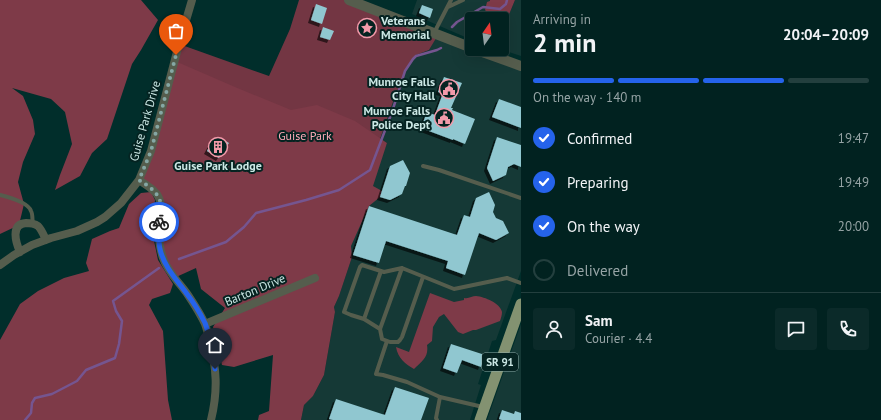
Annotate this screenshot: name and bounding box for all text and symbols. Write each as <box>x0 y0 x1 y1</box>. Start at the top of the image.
text: Arriving in <box>533 11 591 28</box>
north arrow <box>465 12 509 56</box>
map controls <box>465 12 509 56</box>
place label: Veterans Memorial <box>380 13 430 42</box>
pin <box>159 14 193 55</box>
place icon: Veterans Memorial <box>356 17 378 39</box>
icon: bag <box>165 20 187 42</box>
text: 20:04–20:09 <box>783 25 869 44</box>
text: 2 min <box>533 26 596 59</box>
place label: Munroe Falls City Hall <box>368 74 435 103</box>
public building icon: Munroe Falls City Hall <box>438 78 460 100</box>
street label: Guise Park Drive <box>126 79 163 163</box>
text: On the way · 140 m <box>533 89 641 106</box>
place label: Munroe Falls Police Dept <box>363 103 431 132</box>
public building icon: Munroe Falls Police Dept <box>433 107 455 129</box>
icon: check <box>533 127 555 149</box>
park label: Guise Park <box>278 128 332 143</box>
text: Confirmed <box>567 129 632 148</box>
text: 19:47 <box>838 130 869 147</box>
building icon: Guise Park Lodge <box>207 136 229 158</box>
place label: Guise Park Lodge <box>174 158 262 173</box>
icon: check <box>533 171 555 193</box>
text: Preparing <box>567 173 629 192</box>
text: 19:49 <box>838 174 869 191</box>
courier <box>139 202 179 242</box>
icon: bike <box>148 211 170 233</box>
icon: check <box>533 215 555 237</box>
text: On the way <box>567 217 640 236</box>
text: 20:00 <box>838 218 869 235</box>
text: Delivered <box>567 261 628 280</box>
street label: Barton Drive <box>222 270 287 309</box>
button: person <box>533 308 575 350</box>
button: chat <box>775 308 817 350</box>
button: phone <box>827 308 869 350</box>
text: Sam <box>585 311 612 330</box>
pin <box>198 328 232 369</box>
text: Courier · 4.4 <box>585 330 652 347</box>
icon: home <box>204 334 226 356</box>
road number: SR 91 <box>482 353 518 371</box>

